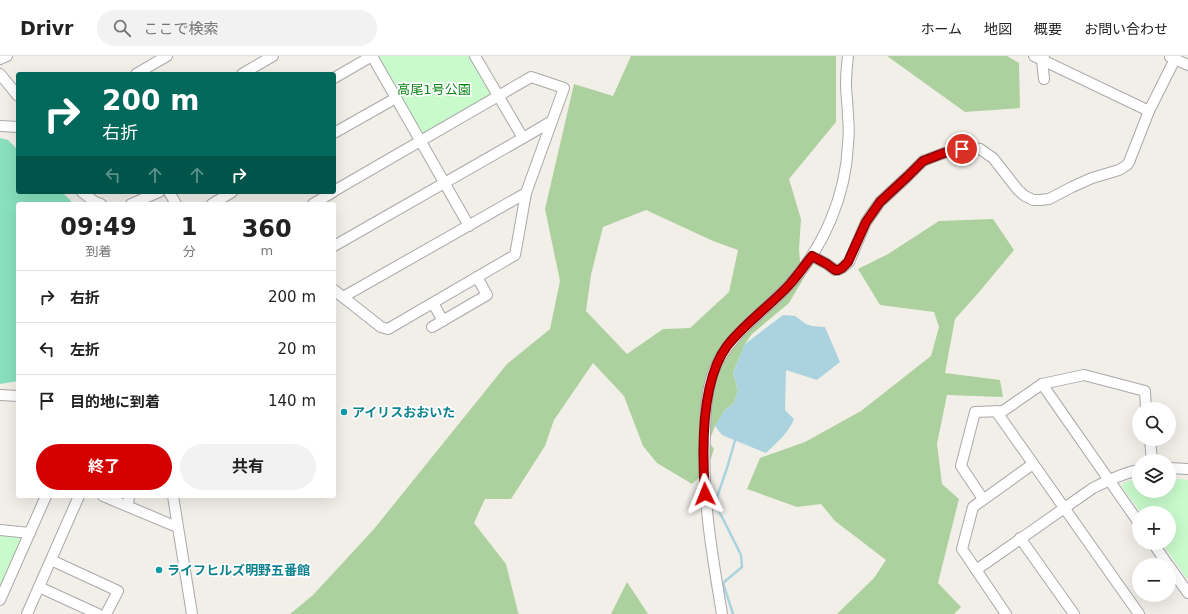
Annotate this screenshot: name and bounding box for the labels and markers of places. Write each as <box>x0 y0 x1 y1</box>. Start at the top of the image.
pin <box>945 132 979 166</box>
place label: アイリスおおいた <box>352 405 455 420</box>
marker: アイリスおおいた <box>339 407 349 417</box>
place label: ライフヒルズ明野五番館 <box>167 563 310 578</box>
marker: ライフヒルズ明野五番館 <box>154 565 164 575</box>

